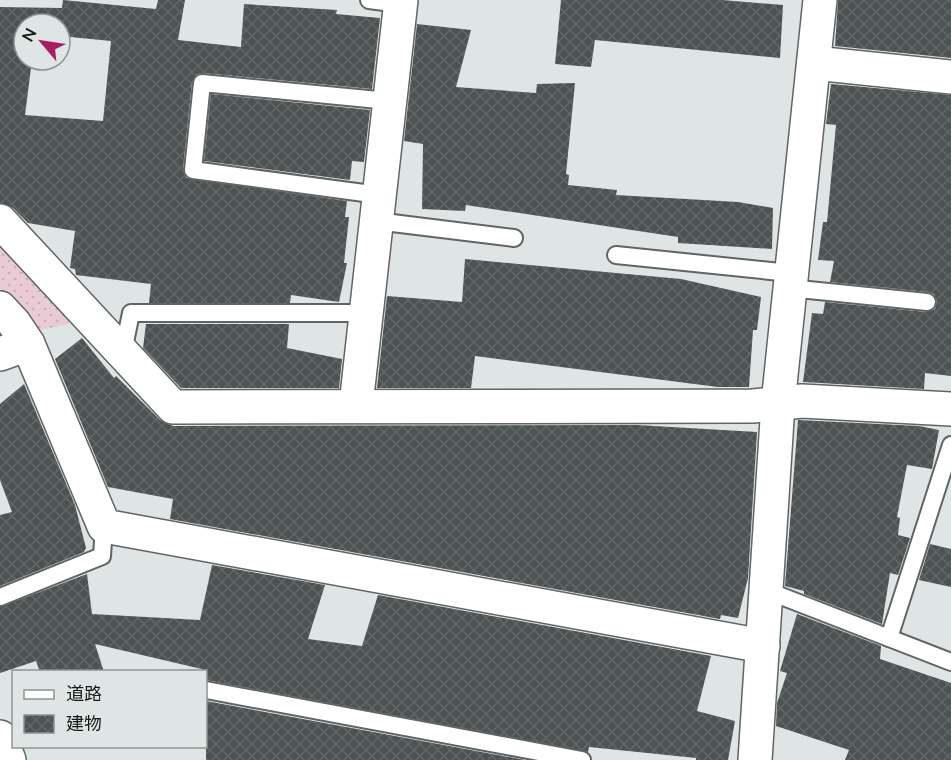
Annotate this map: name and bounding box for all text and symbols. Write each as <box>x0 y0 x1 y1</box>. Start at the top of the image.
north arrow <box>12 12 72 72</box>
text: N <box>17 24 40 44</box>
legend <box>12 670 207 748</box>
text: 道路 <box>66 682 102 704</box>
text: 建物 <box>66 712 102 734</box>

